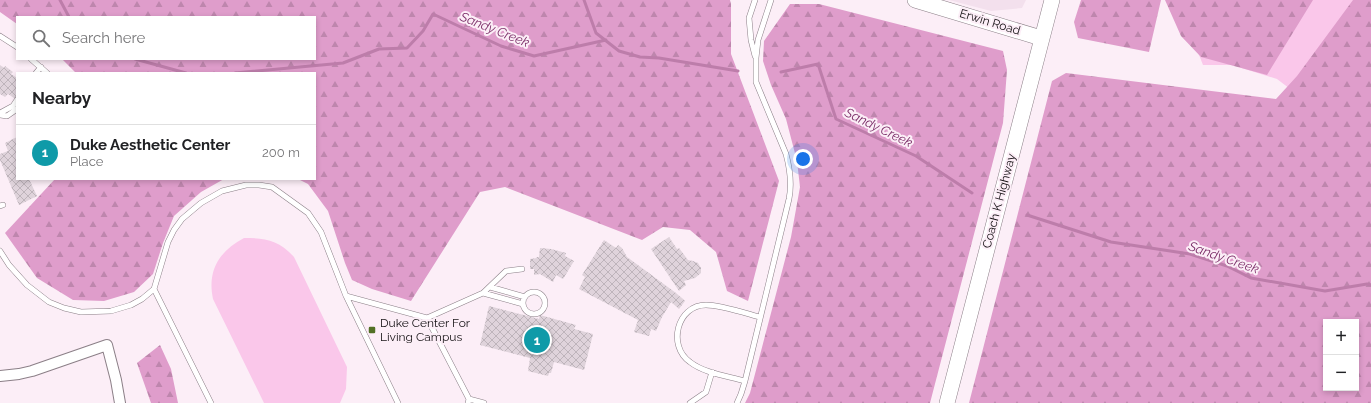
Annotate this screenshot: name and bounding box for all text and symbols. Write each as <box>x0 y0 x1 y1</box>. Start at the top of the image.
street label: Erwin Road <box>958 6 1022 38</box>
water label: Sandy Creek <box>457 8 532 50</box>
search box <box>16 16 316 60</box>
icon: search <box>30 27 52 49</box>
text: Search here <box>62 29 145 47</box>
text: Nearby <box>32 88 91 108</box>
water label: Sandy Creek <box>842 104 915 150</box>
text: Duke Aesthetic Center <box>70 136 230 154</box>
text: 1 <box>42 145 48 160</box>
text: 200 m <box>262 145 300 160</box>
your location <box>793 149 813 169</box>
street label: Coach K Highway <box>980 152 1018 250</box>
text: Place <box>70 154 103 169</box>
water label: Sandy Creek <box>1186 238 1261 277</box>
place label: Duke Center For Living Campus <box>380 316 471 344</box>
map controls <box>1323 319 1359 391</box>
button: + <box>1323 319 1359 355</box>
marker: Duke Center For Living Campus <box>367 325 377 335</box>
pin: 1 <box>524 325 550 355</box>
button: − <box>1323 355 1359 391</box>

